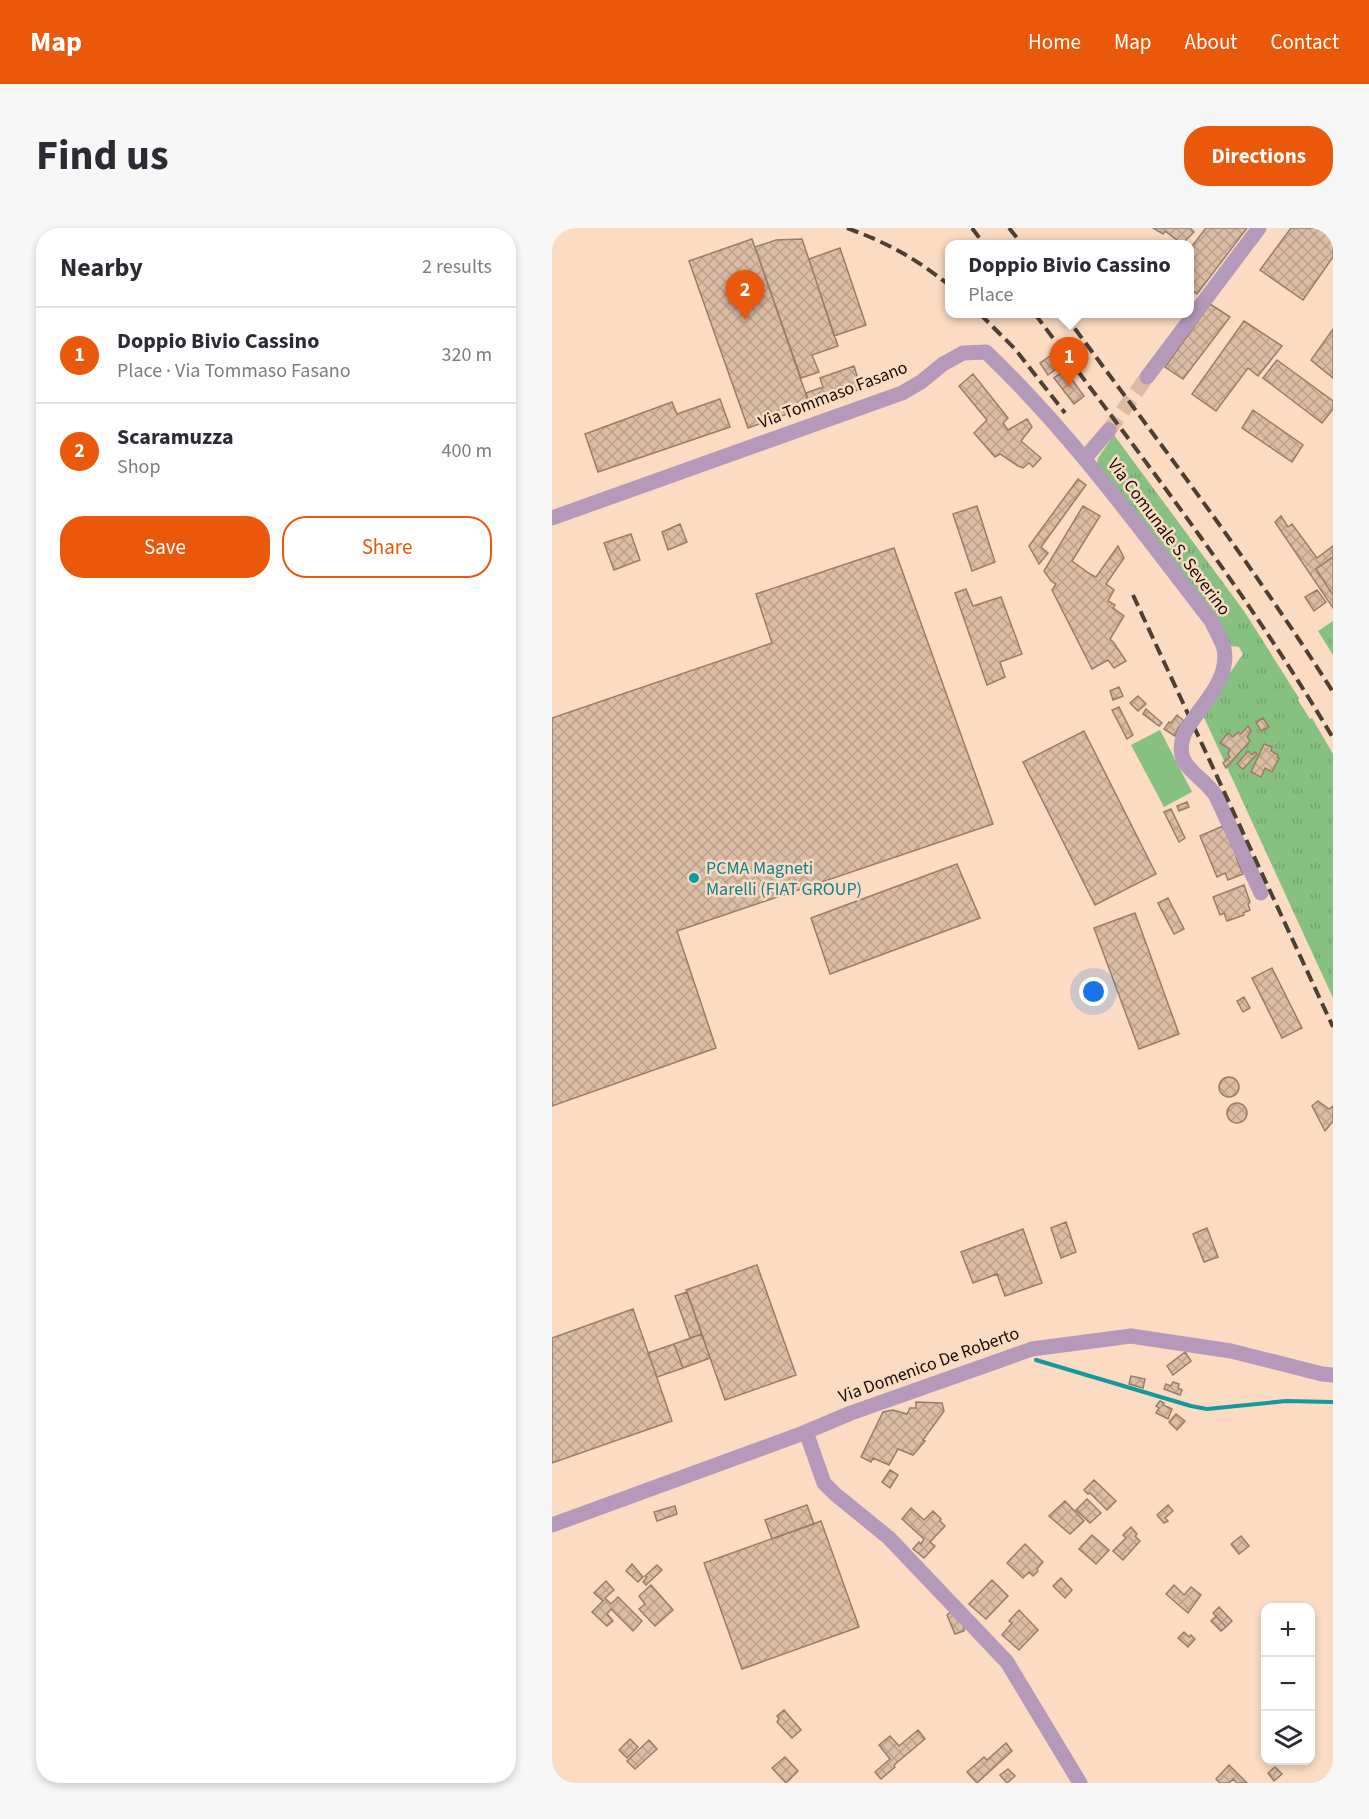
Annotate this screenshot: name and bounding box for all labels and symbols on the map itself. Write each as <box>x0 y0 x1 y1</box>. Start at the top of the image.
pin: 2 <box>726 270 764 320</box>
pin: 1 <box>1050 338 1088 387</box>
street label: Via Tommaso Fasano <box>755 355 911 435</box>
street label: Via Comunale S. Severino <box>1102 453 1236 621</box>
place label: PCMA Magneti Marelli (FIAT GROUP) <box>706 856 862 902</box>
marker: PCMA Magneti Marelli (FIAT GROUP) <box>687 871 701 885</box>
your location <box>1079 977 1108 1006</box>
street label: Via Domenico De Roberto <box>835 1321 1023 1409</box>

